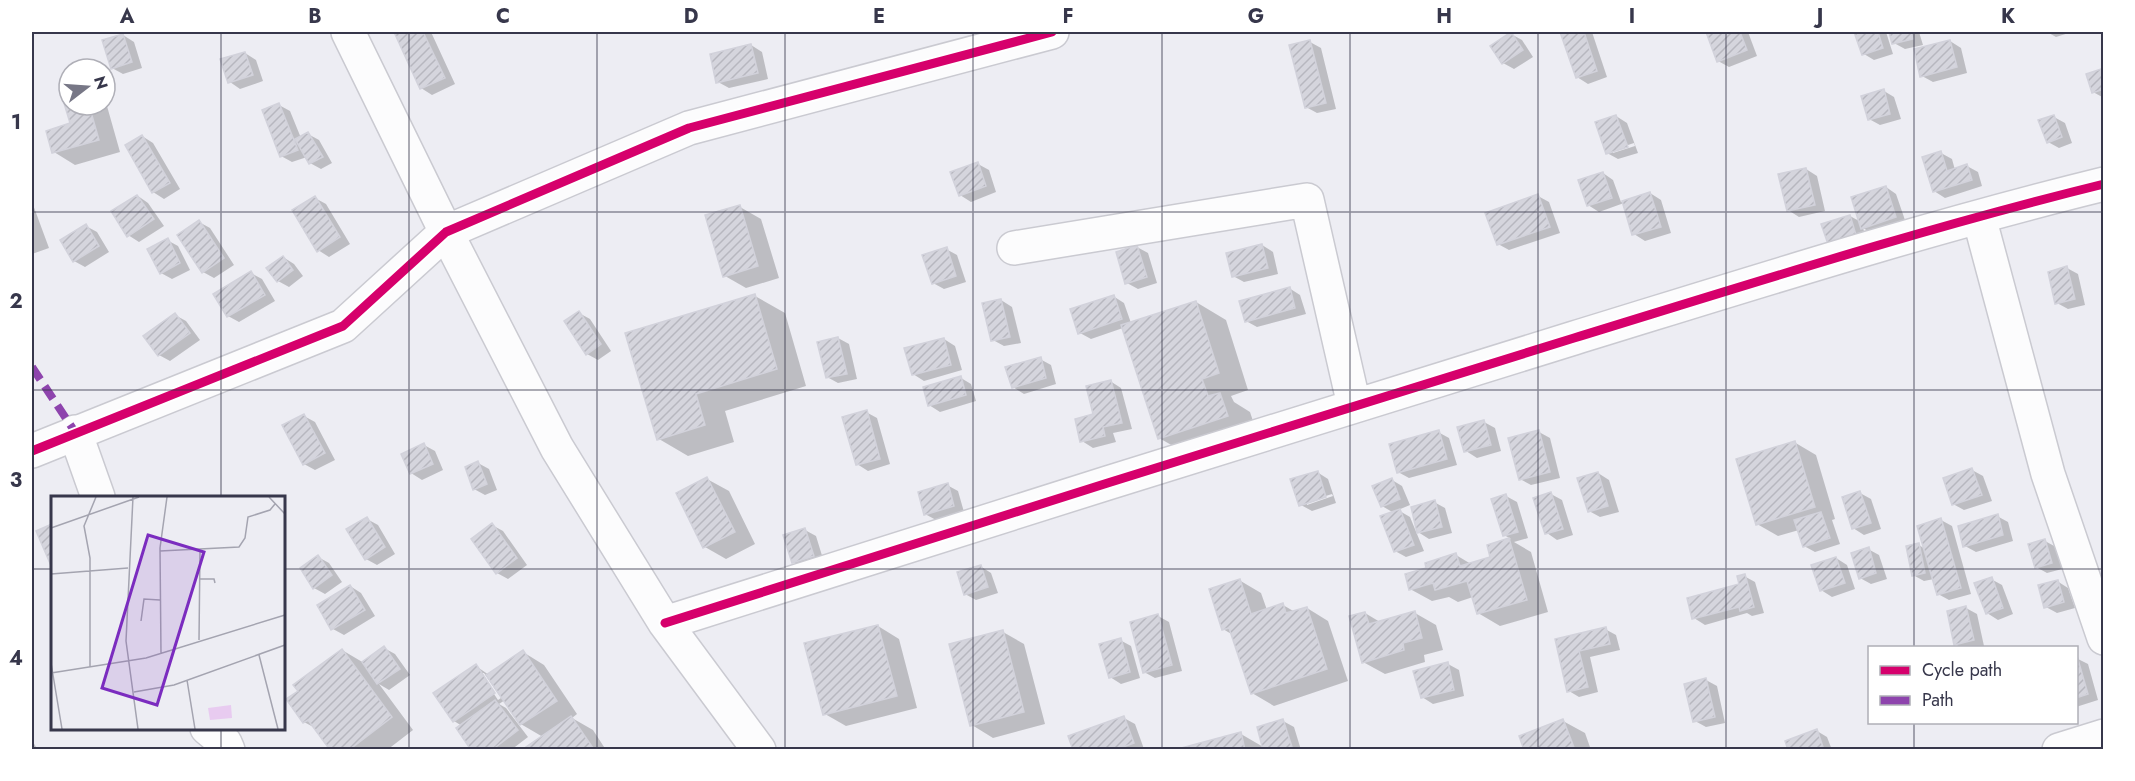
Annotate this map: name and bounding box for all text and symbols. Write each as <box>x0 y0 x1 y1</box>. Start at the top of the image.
text: A <box>119 2 135 31</box>
text: B <box>308 2 322 31</box>
text: C <box>496 2 510 31</box>
text: D <box>684 2 698 31</box>
text: E <box>873 2 885 31</box>
text: F <box>1062 2 1074 31</box>
text: G <box>1248 2 1264 31</box>
text: H <box>1436 2 1452 31</box>
text: I <box>1629 2 1635 31</box>
text: J <box>1813 2 1823 31</box>
text: K <box>2001 2 2015 31</box>
north arrow <box>57 57 117 117</box>
text: N <box>88 73 114 92</box>
text: 1 <box>11 108 21 137</box>
text: 2 <box>9 287 23 316</box>
text: 3 <box>10 466 22 495</box>
inset map <box>51 496 285 730</box>
text: 4 <box>9 644 23 673</box>
legend <box>1868 646 2078 724</box>
text: Cycle path <box>1922 657 2002 683</box>
text: Path <box>1922 687 1954 713</box>

